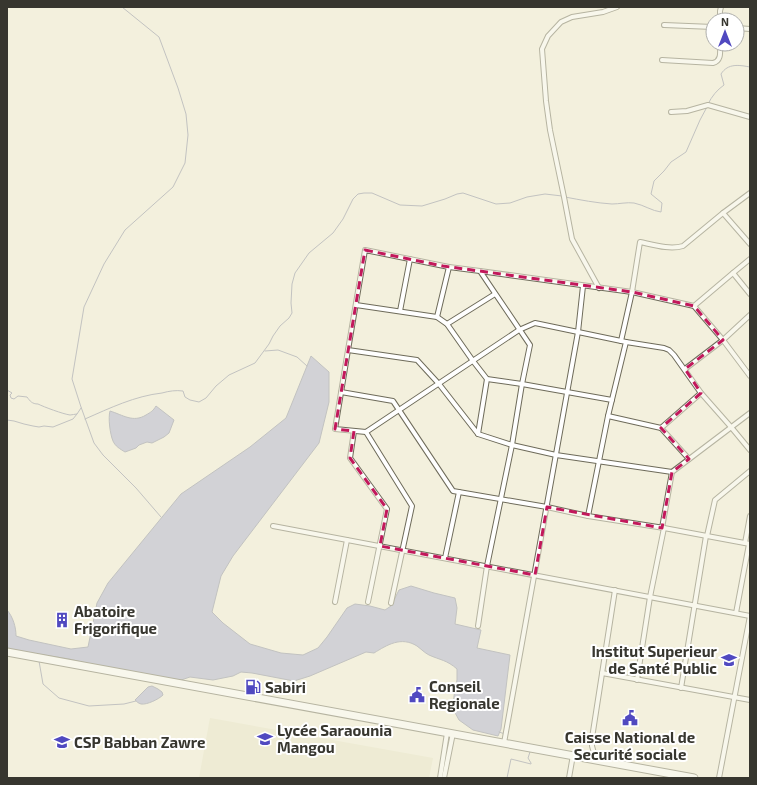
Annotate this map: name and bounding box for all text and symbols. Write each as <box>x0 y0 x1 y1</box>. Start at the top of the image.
north arrow <box>705 12 745 52</box>
text: N <box>721 15 729 28</box>
place label: Abatoire Frigorifique <box>74 602 157 637</box>
building icon: Abatoire Frigorifique <box>53 611 71 629</box>
place label: Institut Superieur de Santé Public <box>591 642 718 677</box>
school or university icon: Institut Superieur de Santé Public <box>720 651 738 669</box>
place label: Conseil Regionale <box>429 677 500 712</box>
fuel station icon: Sabiri <box>244 678 262 696</box>
place label: Sabiri <box>265 678 306 696</box>
public building icon: Conseil Regionale <box>408 686 426 704</box>
public building icon: Caisse National de Securité sociale <box>621 709 639 727</box>
place label: Lycée Saraounia Mangou <box>277 721 392 756</box>
place label: Caisse National de Securité sociale <box>565 728 695 763</box>
school or university icon: Lycée Saraounia Mangou <box>256 730 274 748</box>
school or university icon: CSP Babban Zawre <box>53 733 71 751</box>
place label: CSP Babban Zawre <box>74 733 205 751</box>

